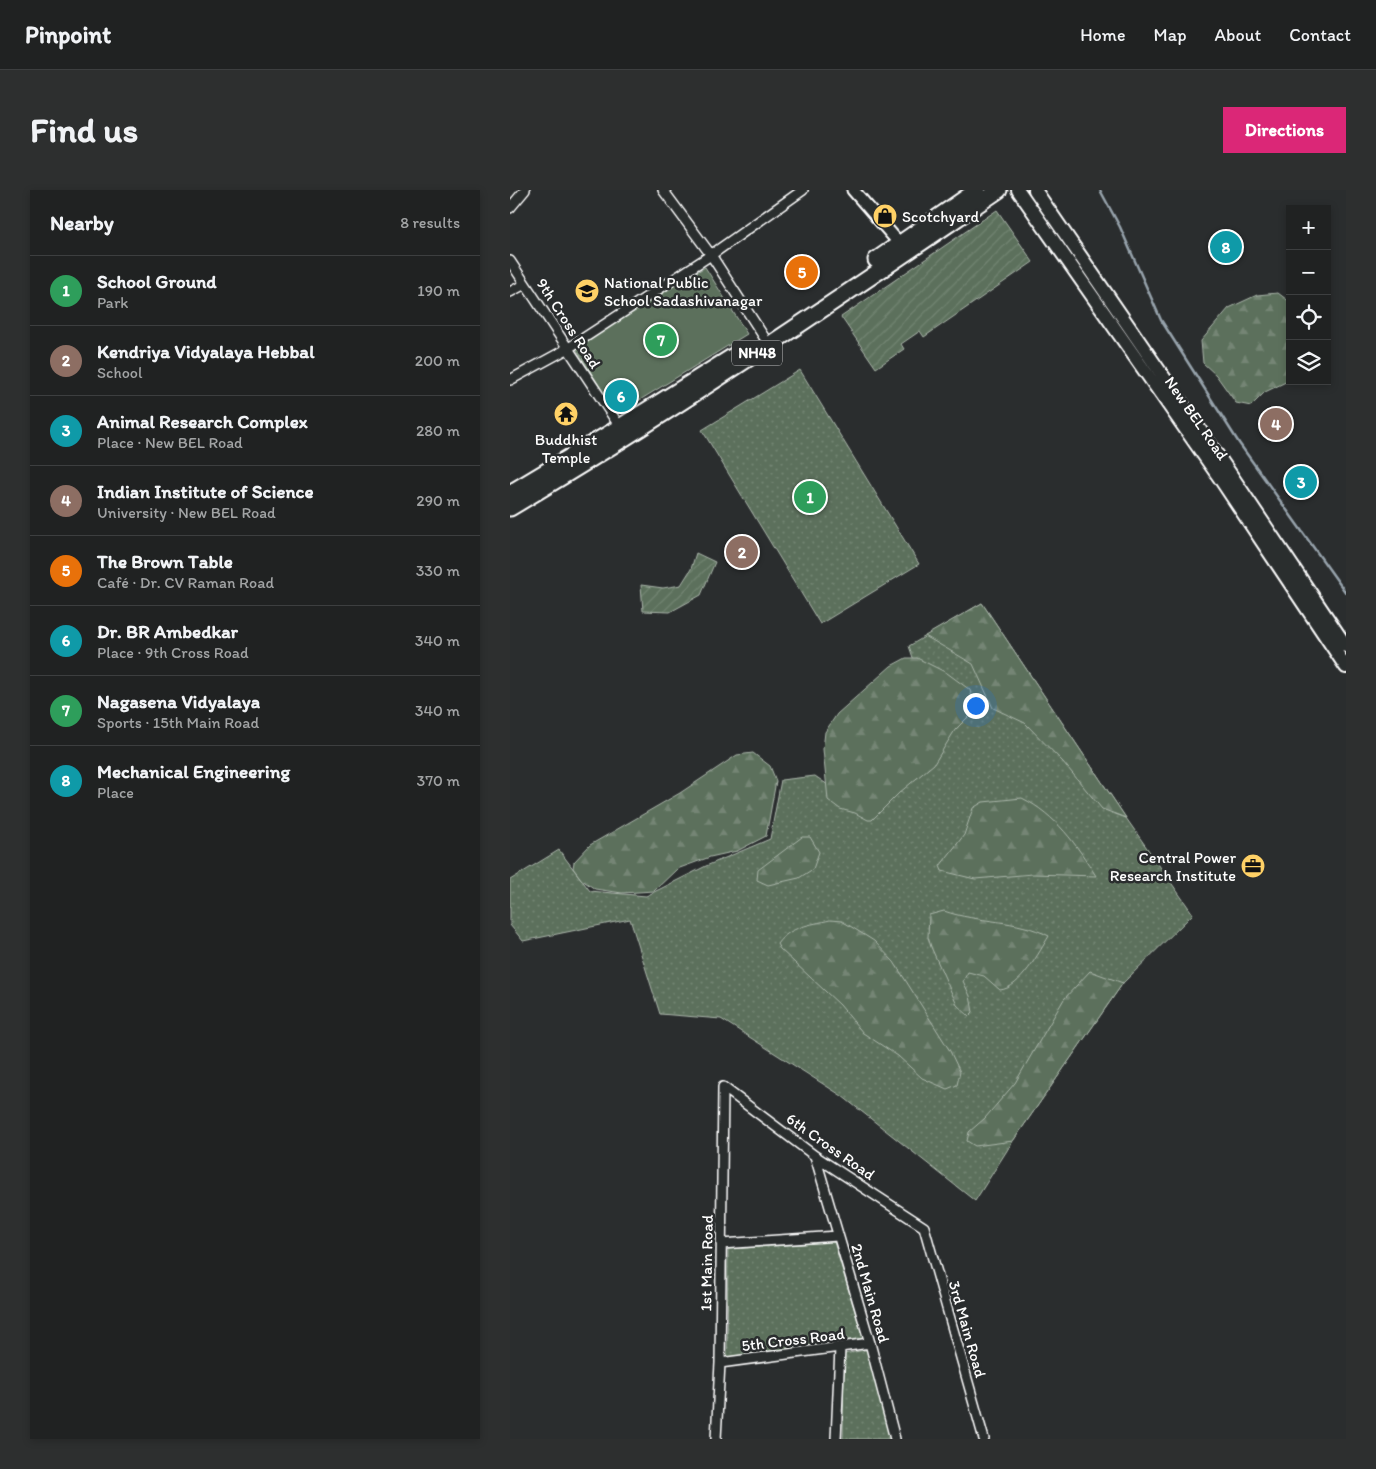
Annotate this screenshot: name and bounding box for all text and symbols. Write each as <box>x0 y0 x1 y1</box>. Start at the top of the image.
text: Pinpoint <box>25 20 111 49</box>
text: Home <box>1080 24 1126 46</box>
text: Map <box>1154 24 1187 46</box>
text: About <box>1215 24 1261 46</box>
text: Contact <box>1289 24 1351 46</box>
button: Directions <box>1223 107 1346 153</box>
text: Find us <box>30 109 138 151</box>
shop icon: Scotchyard <box>872 203 898 229</box>
map controls <box>1286 205 1331 385</box>
button: + <box>1286 205 1331 250</box>
place label: Scotchyard <box>902 207 980 226</box>
text: Nearby <box>50 210 114 235</box>
text: 8 results <box>400 213 460 232</box>
pin: 8 <box>1210 228 1242 266</box>
button: − <box>1286 250 1331 295</box>
pin: 5 <box>786 253 818 291</box>
text: School Ground <box>97 270 217 293</box>
place label: National Public School Sadashivanagar <box>604 273 763 310</box>
street label: 9th Cross Road <box>532 275 605 372</box>
school or university icon: National Public School Sadashivanagar <box>574 278 600 304</box>
text: 1 <box>62 281 70 300</box>
text: 190 m <box>417 281 460 300</box>
text: Park <box>97 293 128 312</box>
button: locate <box>1286 295 1331 340</box>
pin: 7 <box>645 321 677 359</box>
text: Kendriya Vidyalaya Hebbal <box>97 340 315 363</box>
road number: NH48 <box>732 340 782 366</box>
button: layers <box>1286 340 1331 385</box>
text: 2 <box>62 351 70 370</box>
text: 200 m <box>415 351 460 370</box>
text: School <box>97 363 143 382</box>
street label: New BEL Road <box>1161 373 1233 464</box>
pin: 6 <box>605 377 637 415</box>
temple icon: Buddhist Temple <box>553 401 579 427</box>
pin: 4 <box>1260 405 1292 443</box>
text: Animal Research Complex <box>97 410 308 433</box>
text: 3 <box>62 421 70 440</box>
text: 280 m <box>416 421 460 440</box>
place label: Buddhist Temple <box>535 430 597 467</box>
text: Place · New BEL Road <box>97 433 243 452</box>
pin: 3 <box>1285 463 1317 501</box>
pin: 1 <box>794 478 826 516</box>
text: Indian Institute of Science <box>97 480 314 503</box>
text: 4 <box>61 491 71 510</box>
text: 290 m <box>416 491 460 510</box>
text: University · New BEL Road <box>97 503 276 522</box>
pin: 2 <box>726 533 758 571</box>
text: The Brown Table <box>97 550 233 573</box>
text: 5 <box>62 561 70 580</box>
text: 330 m <box>416 561 460 580</box>
text: Café · Dr. CV Raman Road <box>97 573 274 592</box>
text: Dr. BR Ambedkar <box>97 620 238 643</box>
text: 6 <box>62 631 70 650</box>
text: 340 m <box>415 631 460 650</box>
text: Place · 9th Cross Road <box>97 643 249 662</box>
text: Nagasena Vidyalaya <box>97 690 260 713</box>
your location <box>963 693 989 719</box>
text: 7 <box>62 701 70 720</box>
text: 340 m <box>415 701 460 720</box>
text: Sports · 15th Main Road <box>97 713 259 732</box>
text: Mechanical Engineering <box>97 760 290 783</box>
text: 8 <box>62 771 70 790</box>
text: 370 m <box>416 771 460 790</box>
text: Place <box>97 783 134 802</box>
place label: Central Power Research Institute <box>1110 848 1237 885</box>
office icon: Central Power Research Institute <box>1240 853 1266 879</box>
street label: 6th Cross Road <box>783 1109 879 1184</box>
street label: 1st Main Road <box>696 1214 717 1312</box>
street label: 2nd Main Road <box>847 1241 894 1345</box>
street label: 3rd Main Road <box>945 1278 990 1380</box>
street label: 5th Cross Road <box>740 1324 846 1355</box>

